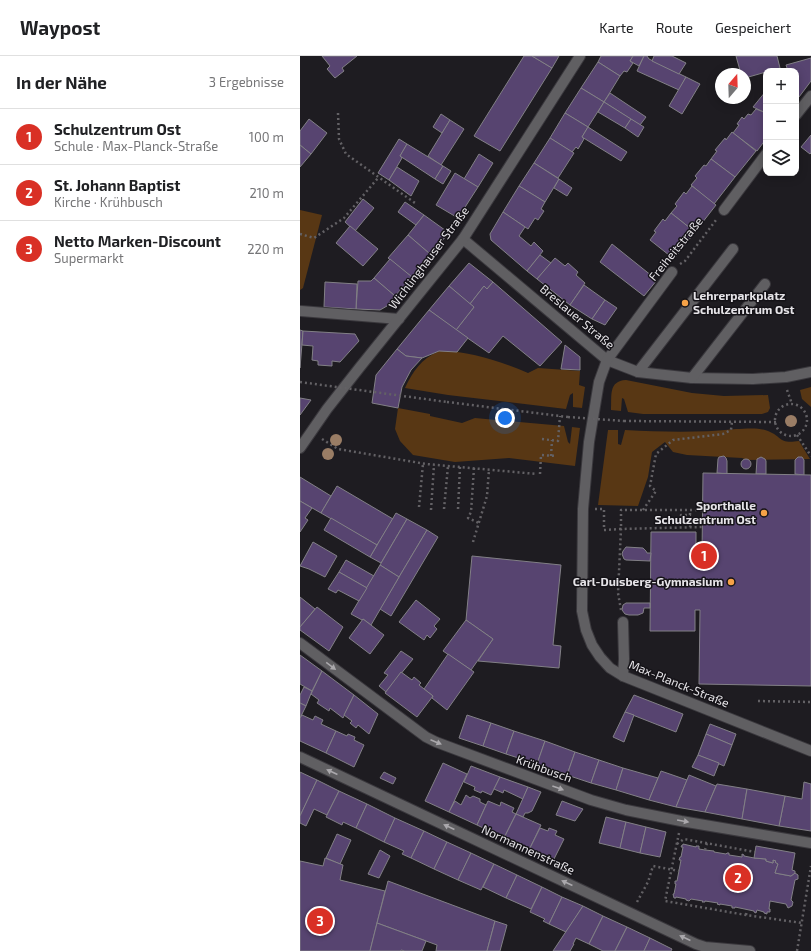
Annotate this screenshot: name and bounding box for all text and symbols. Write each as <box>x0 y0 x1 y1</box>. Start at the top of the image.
text: Waypost <box>20 16 100 39</box>
text: Karte <box>599 19 634 36</box>
text: Route <box>656 19 693 36</box>
text: Gespeichert <box>715 19 791 36</box>
north arrow <box>715 68 751 104</box>
map controls <box>763 68 799 176</box>
button: + <box>763 68 799 104</box>
text: In der Nähe <box>16 72 107 92</box>
text: 3 Ergebnisse <box>209 74 284 90</box>
button: − <box>763 104 799 140</box>
text: Schulzentrum Ost <box>54 120 181 138</box>
text: 1 <box>26 129 32 145</box>
text: 100 m <box>249 129 284 145</box>
text: Schule · Max-Planck-Straße <box>54 138 218 154</box>
button: layers <box>763 140 799 176</box>
text: St. Johann Baptist <box>54 176 180 194</box>
text: 2 <box>25 185 33 201</box>
text: 210 m <box>249 185 284 201</box>
text: Kirche · Krühbusch <box>54 194 163 210</box>
street label: Wichlinghauser Straße <box>385 203 471 311</box>
street label: Freiheitstraße <box>645 214 705 283</box>
text: Netto Marken-Discount <box>54 232 221 250</box>
text: 3 <box>25 241 33 257</box>
text: 220 m <box>247 241 284 257</box>
text: Supermarkt <box>54 250 124 266</box>
street label: Breslauer Straße <box>538 281 618 351</box>
place label: Lehrerparkplatz Schulzentrum Ost <box>693 288 795 316</box>
marker: Lehrerparkplatz Schulzentrum Ost <box>680 298 690 308</box>
your location <box>495 408 515 428</box>
place label: Sporthalle Schulzentrum Ost <box>654 498 756 526</box>
marker: Sporthalle Schulzentrum Ost <box>759 508 769 518</box>
pin: 1 <box>691 541 717 571</box>
place label: Carl-Duisberg-Gymnasium <box>573 574 723 589</box>
marker: Carl-Duisberg-Gymnasium <box>726 577 736 587</box>
street label: Max-Planck-Straße <box>627 657 732 710</box>
one-way arrow <box>326 662 337 670</box>
one-way arrow <box>431 739 442 745</box>
street label: Krühbusch <box>515 752 574 785</box>
one-way arrow <box>326 769 337 775</box>
one-way arrow <box>552 785 564 791</box>
one-way arrow <box>677 818 689 824</box>
street label: Normannenstraße <box>480 821 577 877</box>
one-way arrow <box>444 824 455 830</box>
pin: 2 <box>725 863 751 893</box>
one-way arrow <box>561 880 573 886</box>
pin: 3 <box>307 906 333 936</box>
one-way arrow <box>679 935 690 941</box>

